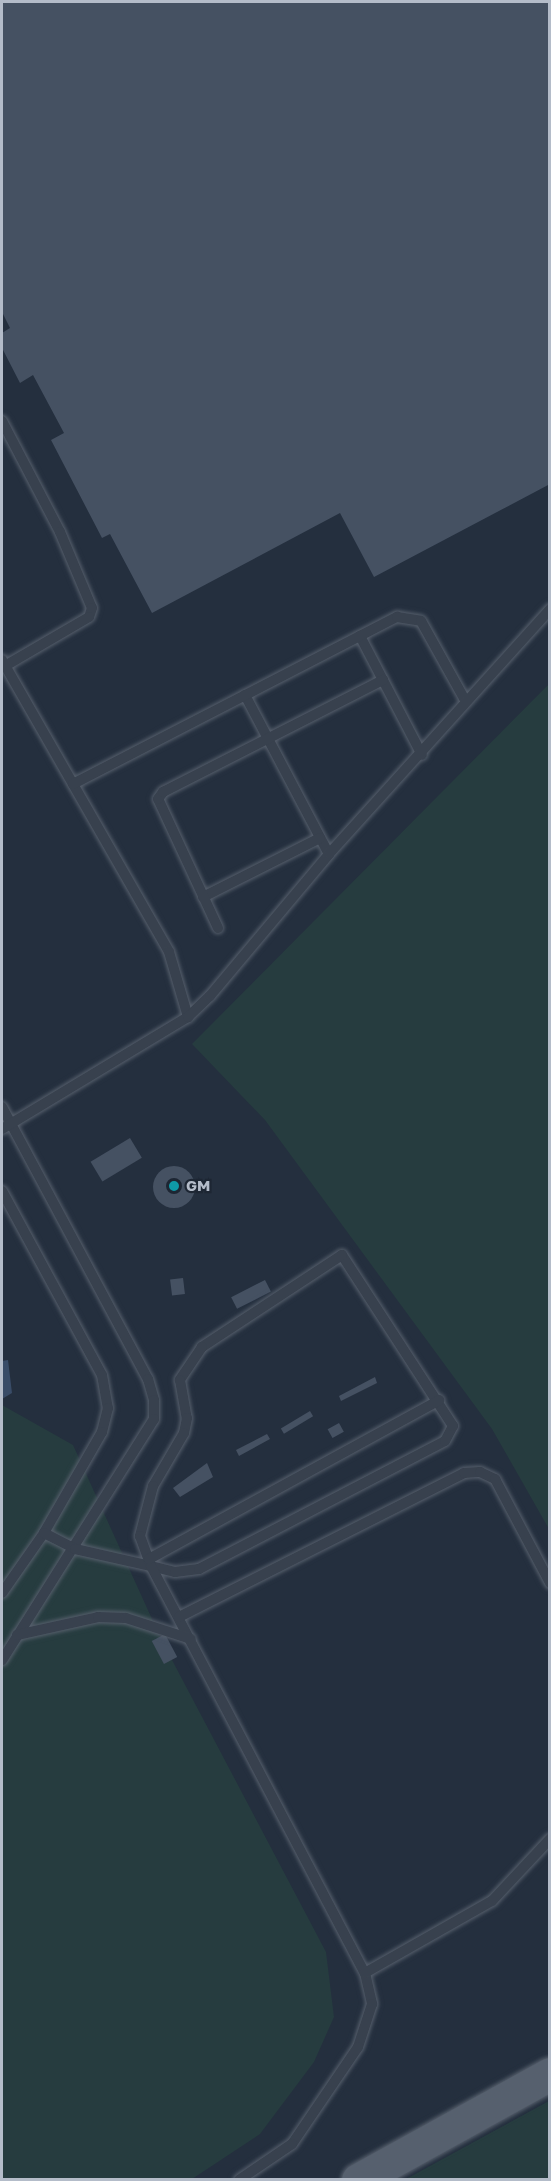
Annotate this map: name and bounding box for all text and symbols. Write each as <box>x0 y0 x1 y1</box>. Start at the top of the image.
place label: GM <box>186 1177 210 1195</box>
marker: GM <box>167 1179 181 1193</box>

